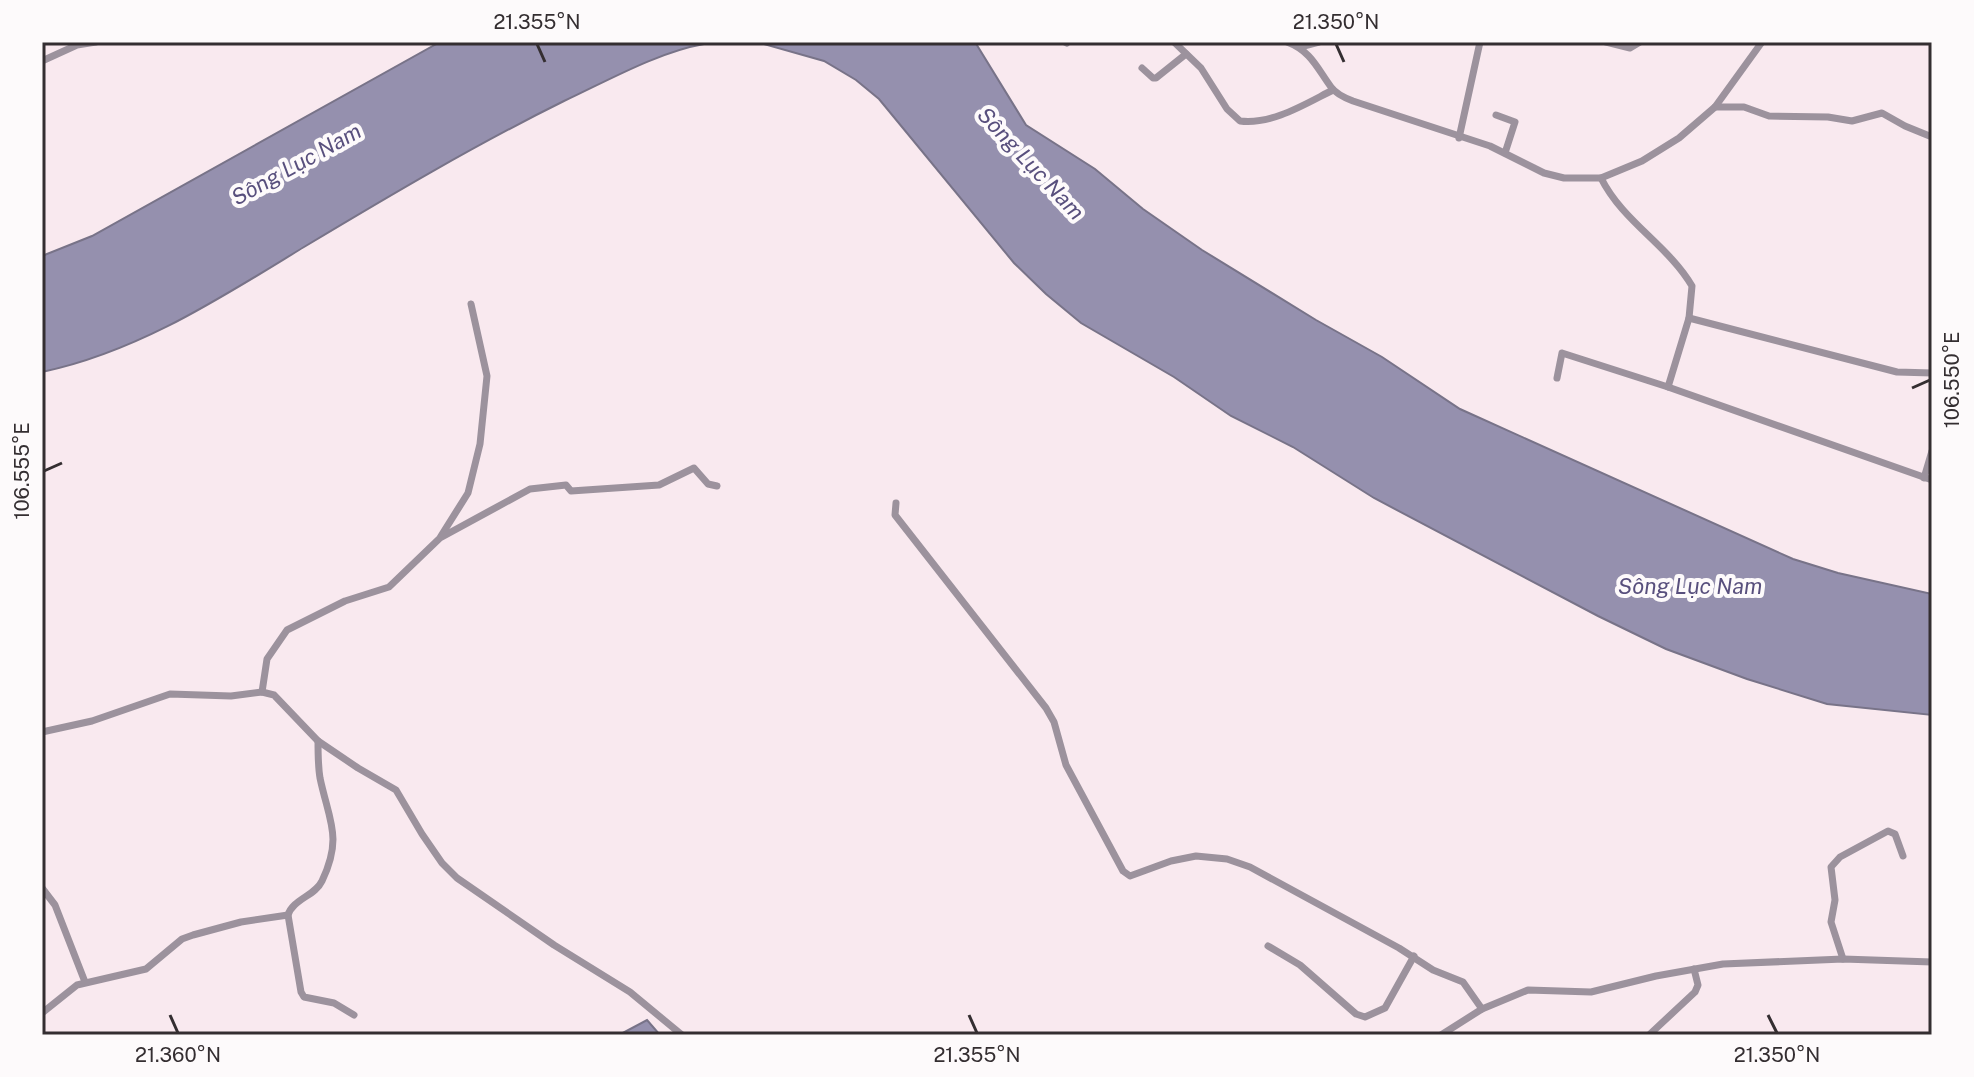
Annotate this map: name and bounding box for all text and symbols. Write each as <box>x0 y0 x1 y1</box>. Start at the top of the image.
text: 21.355°N <box>493 10 581 34</box>
text: 21.350°N <box>1293 10 1379 34</box>
water label: Sông Lục Nam <box>972 101 1090 225</box>
water label: Sông Lục Nam <box>227 118 365 210</box>
text: 106.550°E <box>1940 332 1964 428</box>
text: 106.555°E <box>10 422 34 520</box>
water label: Sông Lục Nam <box>1618 573 1762 599</box>
text: 21.360°N <box>135 1043 221 1067</box>
text: 21.355°N <box>933 1043 1021 1067</box>
text: 21.350°N <box>1734 1043 1820 1067</box>

